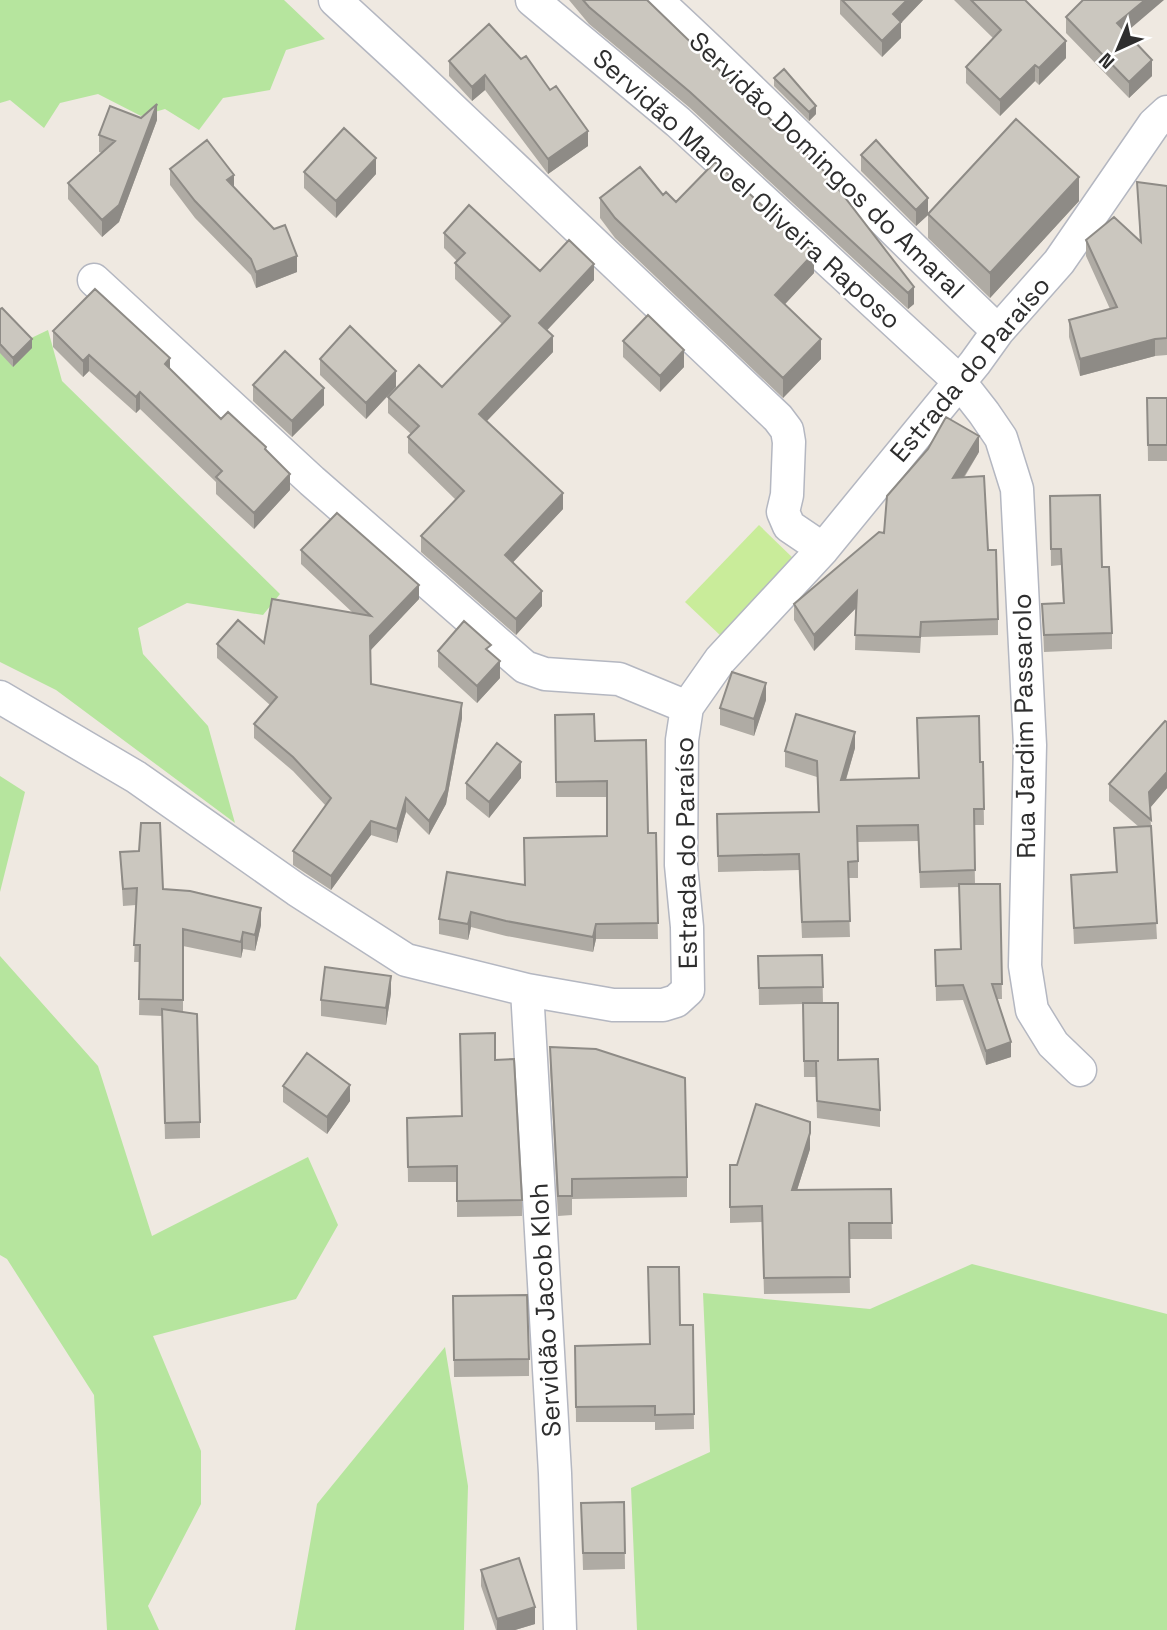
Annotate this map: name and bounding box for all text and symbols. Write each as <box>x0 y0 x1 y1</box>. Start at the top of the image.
north arrow <box>1083 14 1153 84</box>
street label: Servidão Domingos do Amaral <box>682 24 972 306</box>
street label: Servidão Manoel Oliveira Raposo <box>586 41 908 337</box>
text: N <box>1093 47 1120 74</box>
street label: Estrada do Paraíso <box>882 269 1058 469</box>
street label: Rua Jardim Passarolo <box>1005 593 1043 859</box>
street label: Estrada do Paraíso <box>667 736 705 970</box>
street label: Servidão Jacob Kloh <box>521 1182 569 1438</box>

